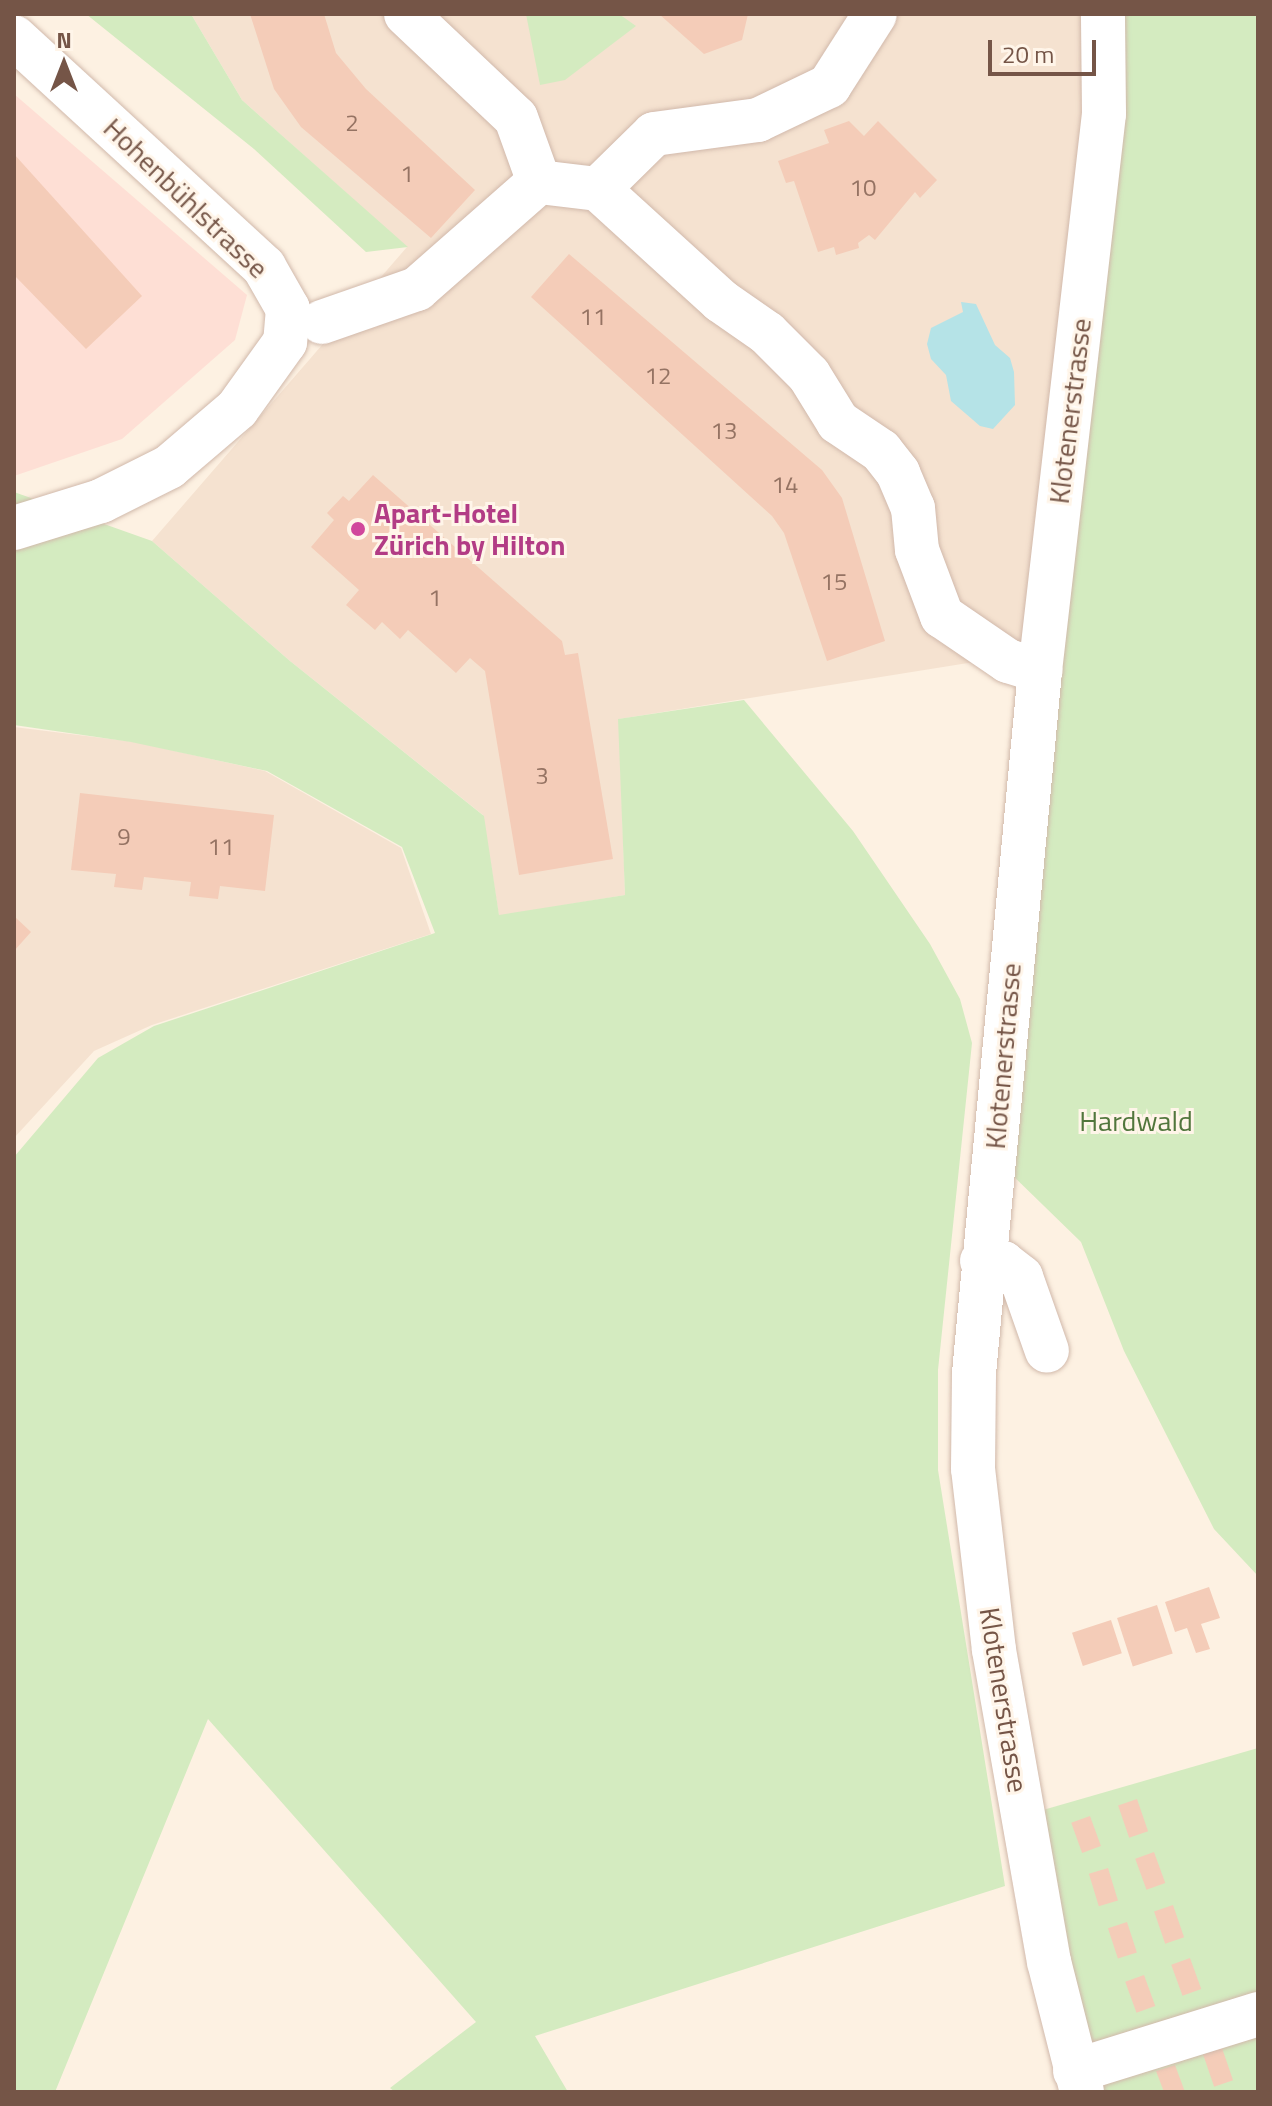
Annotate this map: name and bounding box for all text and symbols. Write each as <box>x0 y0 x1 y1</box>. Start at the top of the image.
text: N <box>56 23 72 57</box>
north arrow <box>24 24 104 104</box>
scale bar <box>992 24 1100 74</box>
text: 20 m <box>1002 36 1054 72</box>
house number: 2 <box>345 109 359 137</box>
street label: Hohenbühlstrasse <box>97 111 275 285</box>
house number: 1 <box>400 160 414 188</box>
house number: 10 <box>850 174 876 202</box>
house number: 11 <box>580 303 606 331</box>
street label: Klotenerstrasse <box>1042 316 1098 506</box>
house number: 12 <box>645 362 671 390</box>
house number: 13 <box>711 417 737 445</box>
house number: 14 <box>772 471 798 499</box>
place label: Apart-Hotel Zürich by Hilton <box>374 496 565 562</box>
marker: Apart-Hotel Zürich by Hilton <box>349 520 367 538</box>
house number: 15 <box>821 568 847 596</box>
house number: 1 <box>428 584 442 612</box>
house number: 3 <box>535 762 549 790</box>
house number: 9 <box>117 823 131 851</box>
house number: 11 <box>208 833 234 861</box>
street label: Klotenerstrasse <box>978 962 1028 1150</box>
park label: Hardwald <box>1079 1104 1193 1138</box>
street label: Klotenerstrasse <box>973 1605 1035 1795</box>

